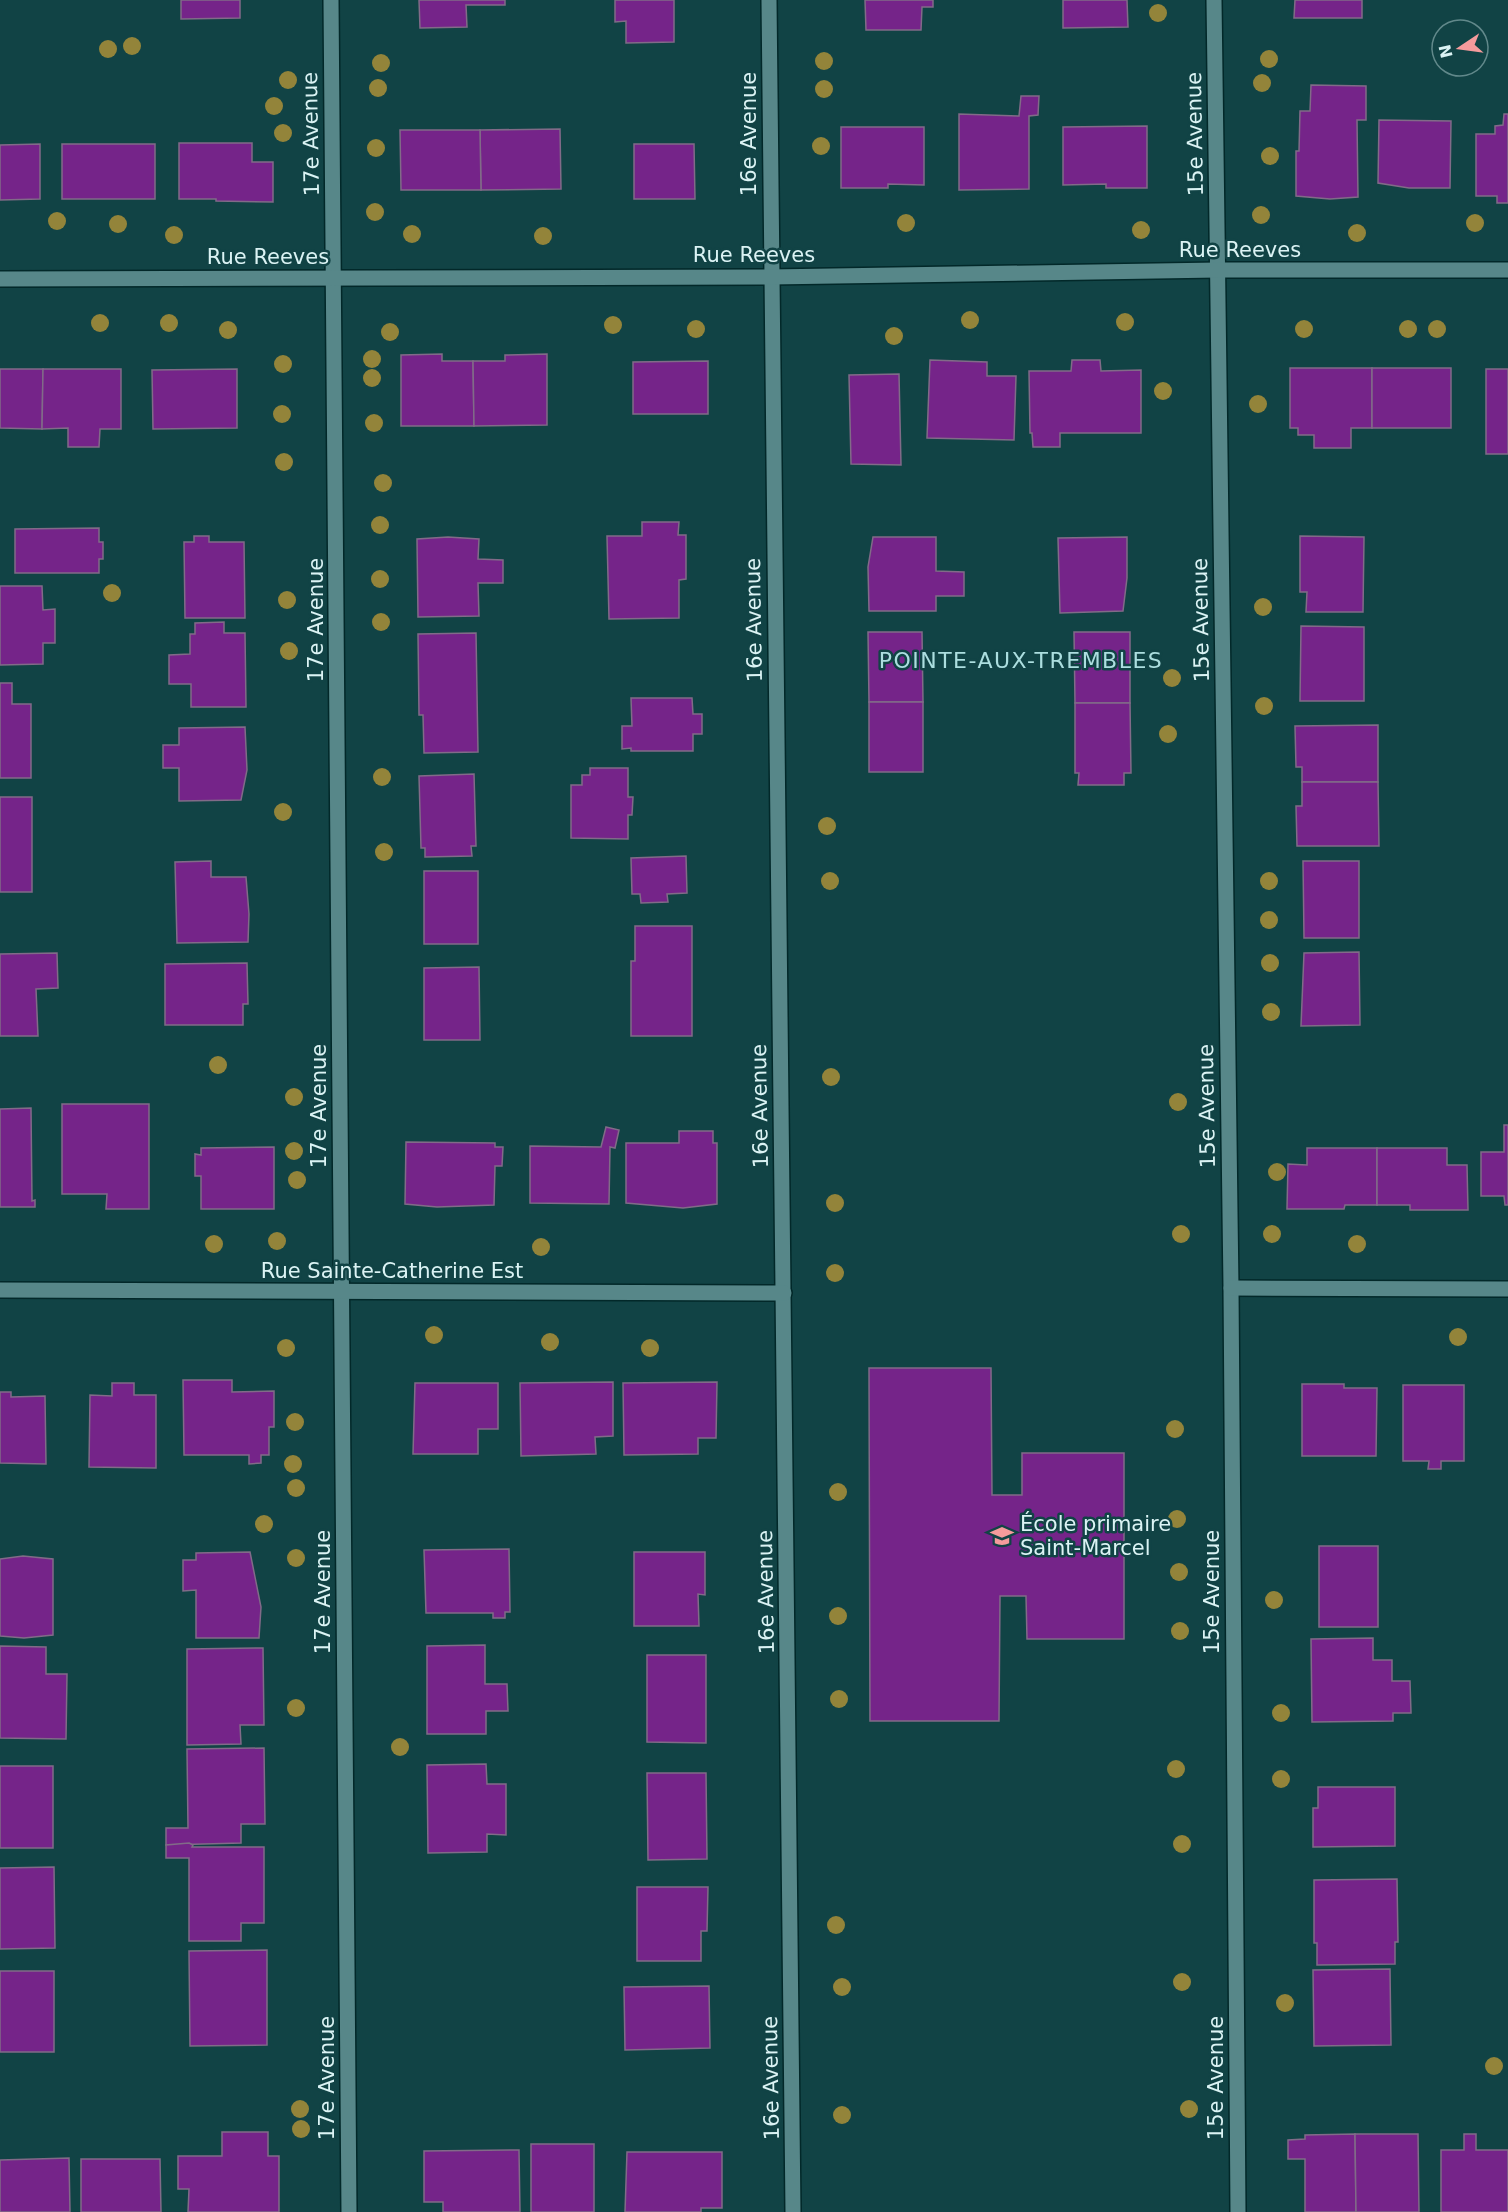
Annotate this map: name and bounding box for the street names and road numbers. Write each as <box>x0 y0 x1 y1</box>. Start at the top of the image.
street label: 17e Avenue <box>298 72 324 196</box>
street label: 16e Avenue <box>737 72 761 196</box>
street label: 15e Avenue <box>1182 72 1208 196</box>
street label: Rue Reeves <box>1179 238 1301 262</box>
street label: Rue Reeves <box>693 243 815 267</box>
street label: Rue Reeves <box>207 245 329 269</box>
street label: 17e Avenue <box>304 558 328 682</box>
street label: 16e Avenue <box>741 558 767 682</box>
street label: 15e Avenue <box>1188 558 1214 682</box>
street label: 17e Avenue <box>307 1044 331 1168</box>
street label: 16e Avenue <box>747 1044 773 1168</box>
street label: 15e Avenue <box>1194 1044 1220 1168</box>
street label: Rue Sainte-Catherine Est <box>261 1259 523 1283</box>
street label: 17e Avenue <box>311 1530 335 1654</box>
street label: 16e Avenue <box>753 1530 779 1654</box>
street label: 15e Avenue <box>1200 1530 1224 1654</box>
street label: 17e Avenue <box>315 2016 339 2140</box>
street label: 16e Avenue <box>758 2016 784 2140</box>
street label: 15e Avenue <box>1204 2016 1228 2140</box>

